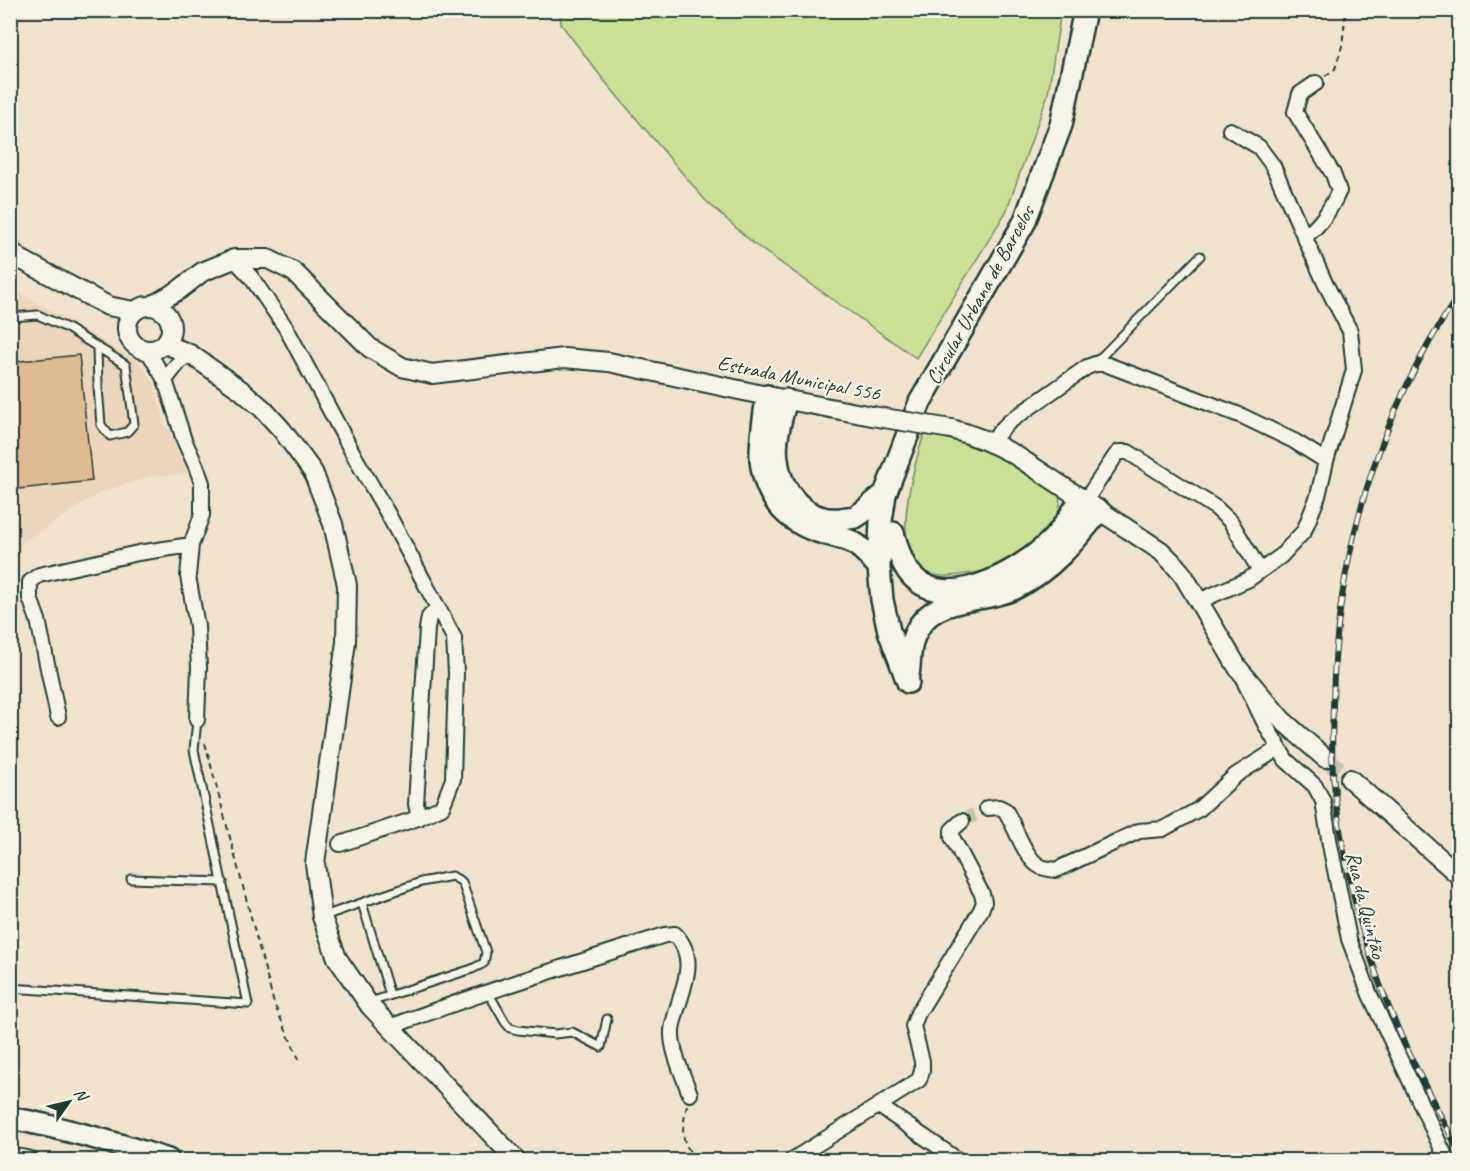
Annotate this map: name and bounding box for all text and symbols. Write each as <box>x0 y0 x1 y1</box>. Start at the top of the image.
street label: Circular Urbana de Barcelos <box>920 199 1041 389</box>
street label: Estrada Municipal 556 <box>715 349 883 407</box>
street label: Rua da Quintão <box>1340 849 1392 963</box>
north arrow <box>39 1072 99 1132</box>
text: N <box>70 1084 93 1106</box>

